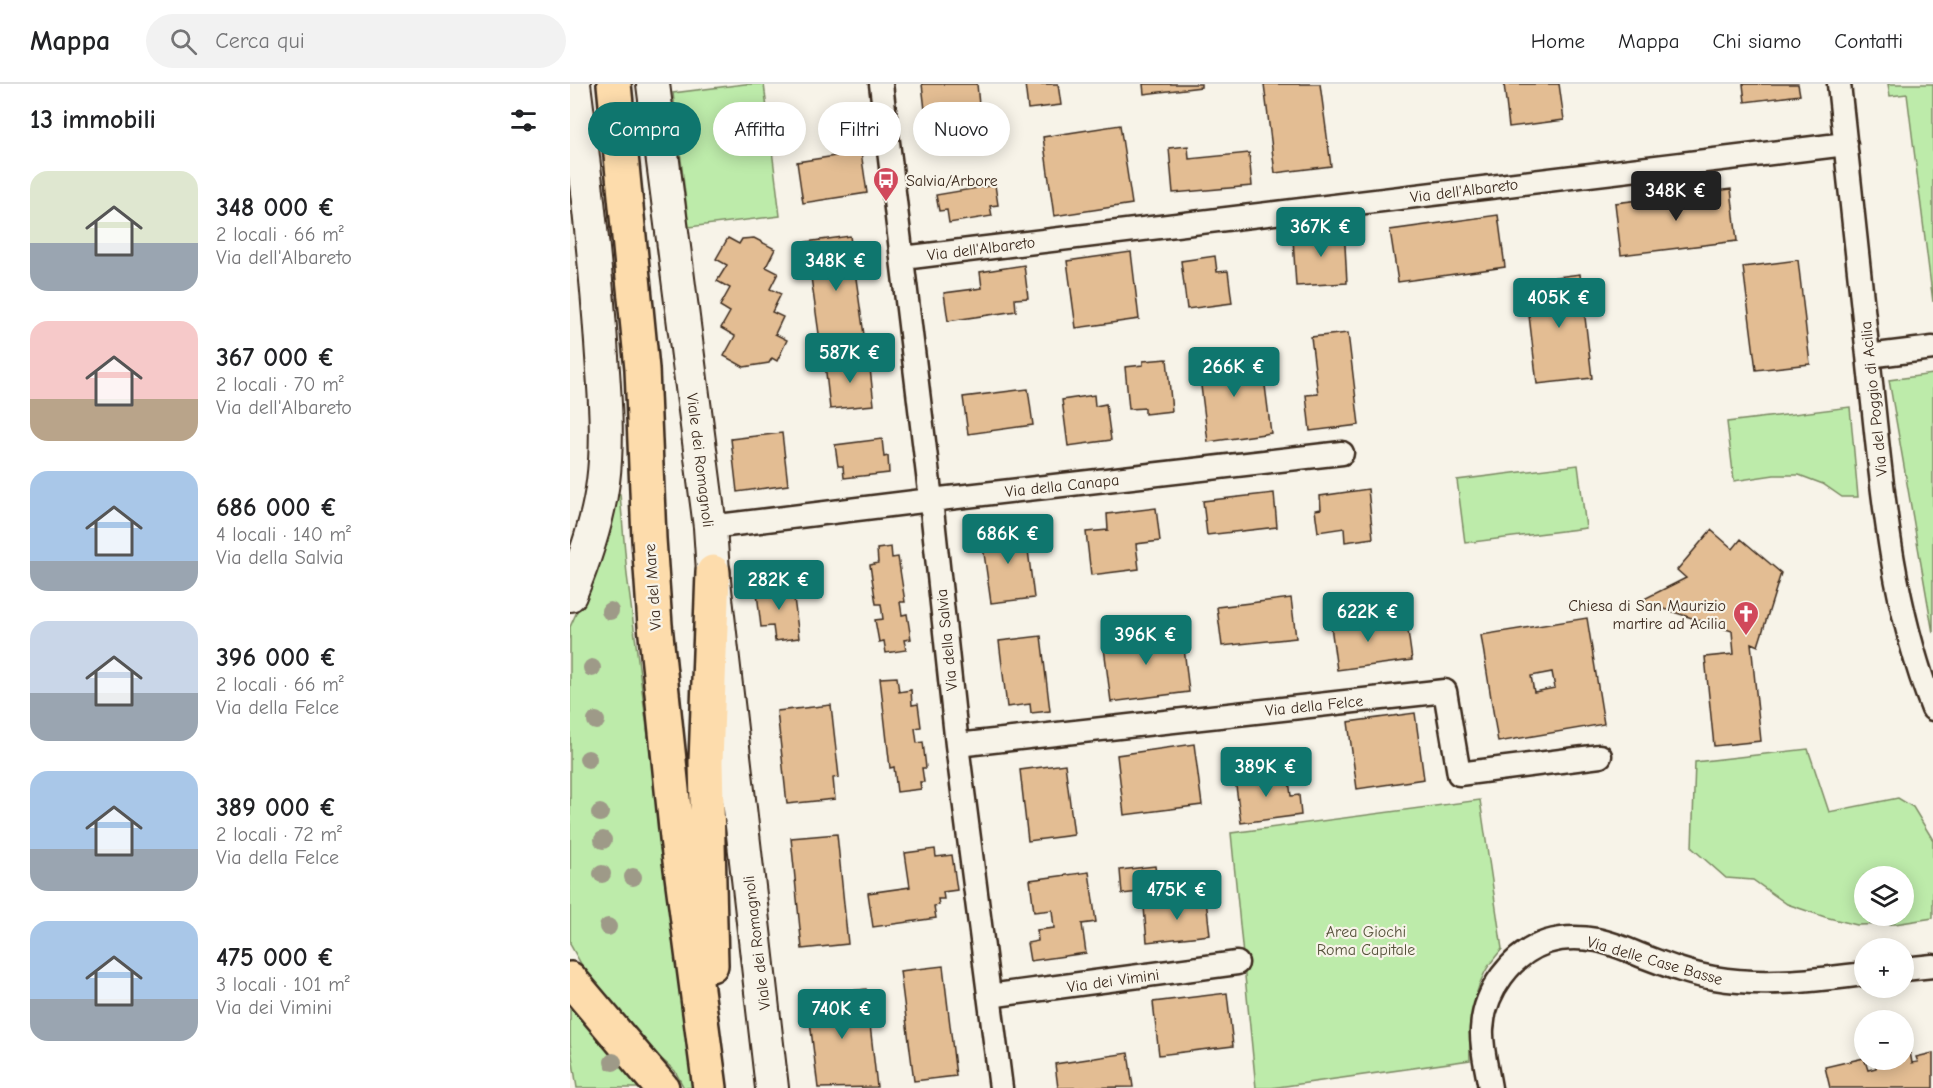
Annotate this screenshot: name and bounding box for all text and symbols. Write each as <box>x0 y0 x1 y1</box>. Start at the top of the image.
search box <box>146 14 566 68</box>
text: Mappa <box>30 25 110 57</box>
icon: search <box>167 25 200 58</box>
text: Cerca qui <box>215 28 305 54</box>
text: Home <box>1531 29 1585 53</box>
text: Mappa <box>1618 29 1680 53</box>
text: Chi siamo <box>1713 29 1801 53</box>
text: Contatti <box>1834 29 1903 53</box>
chip: Compra <box>588 102 701 156</box>
chip: Affitta <box>713 102 806 156</box>
chip: Filtri <box>818 102 901 156</box>
chip: Nuovo <box>913 102 1010 156</box>
icon: filters <box>507 104 540 137</box>
text: 13 immobili <box>30 105 156 135</box>
bus stop icon: Salvia/Arbore <box>871 165 901 203</box>
pin: 348K € <box>1627 171 1725 222</box>
place label: Salvia/Arbore <box>906 172 998 190</box>
street label: Via dell'Albareto <box>1409 175 1519 207</box>
text: 348K € <box>1645 179 1707 202</box>
text: 348 000 € <box>216 193 335 223</box>
icon: home <box>78 195 150 267</box>
pin: 367K € <box>1272 207 1370 258</box>
text: 367K € <box>1290 215 1352 238</box>
text: 2 locali · 66 m² <box>216 223 344 246</box>
street label: Via dell'Albareto <box>926 233 1036 265</box>
pin: 348K € <box>787 241 885 292</box>
text: Via dell'Albareto <box>216 246 352 269</box>
text: 348K € <box>805 249 867 272</box>
pin: 405K € <box>1510 278 1608 329</box>
text: 405K € <box>1527 286 1591 309</box>
street label: Via del Poggio di Acilia <box>1857 320 1891 477</box>
pin: 587K € <box>801 333 899 384</box>
text: 587K € <box>819 341 881 364</box>
text: 367 000 € <box>216 343 335 373</box>
icon: home <box>78 345 150 417</box>
pin: 266K € <box>1185 347 1283 398</box>
text: 266K € <box>1202 355 1266 378</box>
text: 2 locali · 70 m² <box>216 373 344 396</box>
street label: Viale dei Romagnoli <box>683 392 717 528</box>
text: Via dell'Albareto <box>216 396 352 419</box>
street label: Via della Canapa <box>1004 471 1120 501</box>
text: 686 000 € <box>216 493 338 523</box>
icon: home <box>78 495 150 567</box>
pin: 686K € <box>959 514 1057 565</box>
text: 686K € <box>976 522 1040 545</box>
text: 4 locali · 140 m² <box>216 523 351 546</box>
street label: Via del Mare <box>641 543 665 631</box>
text: Via della Salvia <box>216 546 344 569</box>
pin: 282K € <box>730 560 828 611</box>
text: 282K € <box>748 568 810 591</box>
street label: Via della Salvia <box>933 588 961 692</box>
pin: 622K € <box>1319 592 1417 643</box>
place label: Chiesa di San Maurizio martire ad Acilia <box>1568 597 1726 633</box>
church icon: Chiesa di San Maurizio martire ad Acilia <box>1731 599 1761 637</box>
text: 622K € <box>1337 600 1399 623</box>
pin: 396K € <box>1097 615 1195 666</box>
text: 396K € <box>1115 623 1177 646</box>
text: 396 000 € <box>216 643 337 673</box>
icon: home <box>78 645 150 717</box>
text: 2 locali · 66 m² <box>216 673 344 696</box>
street label: Via della Felce <box>1264 692 1364 720</box>
text: Via della Felce <box>216 696 339 719</box>
pin: 389K € <box>1217 747 1315 798</box>
text: 389K € <box>1235 755 1297 778</box>
text: 389 000 € <box>216 793 337 823</box>
icon: home <box>78 795 150 867</box>
text: 2 locali · 72 m² <box>216 823 342 846</box>
text: Via della Felce <box>216 846 339 869</box>
map controls <box>1854 866 1914 1070</box>
button: layers <box>1854 866 1914 926</box>
pin: 475K € <box>1128 870 1226 921</box>
street label: Viale dei Romagnoli <box>740 875 774 1011</box>
text: 475K € <box>1146 878 1208 901</box>
park label: Area Giochi Roma Capitale <box>1317 923 1415 959</box>
street label: Via delle Case Basse <box>1585 933 1725 989</box>
button: + <box>1854 938 1914 998</box>
text: 475 000 € <box>216 943 335 973</box>
icon: home <box>78 945 150 1017</box>
street label: Via dei Vimini <box>1066 966 1160 996</box>
text: 3 locali · 101 m² <box>216 973 350 996</box>
pin: 740K € <box>793 989 891 1040</box>
text: Via dei Vimini <box>216 996 332 1019</box>
text: 740K € <box>812 997 872 1020</box>
button: − <box>1854 1010 1914 1070</box>

